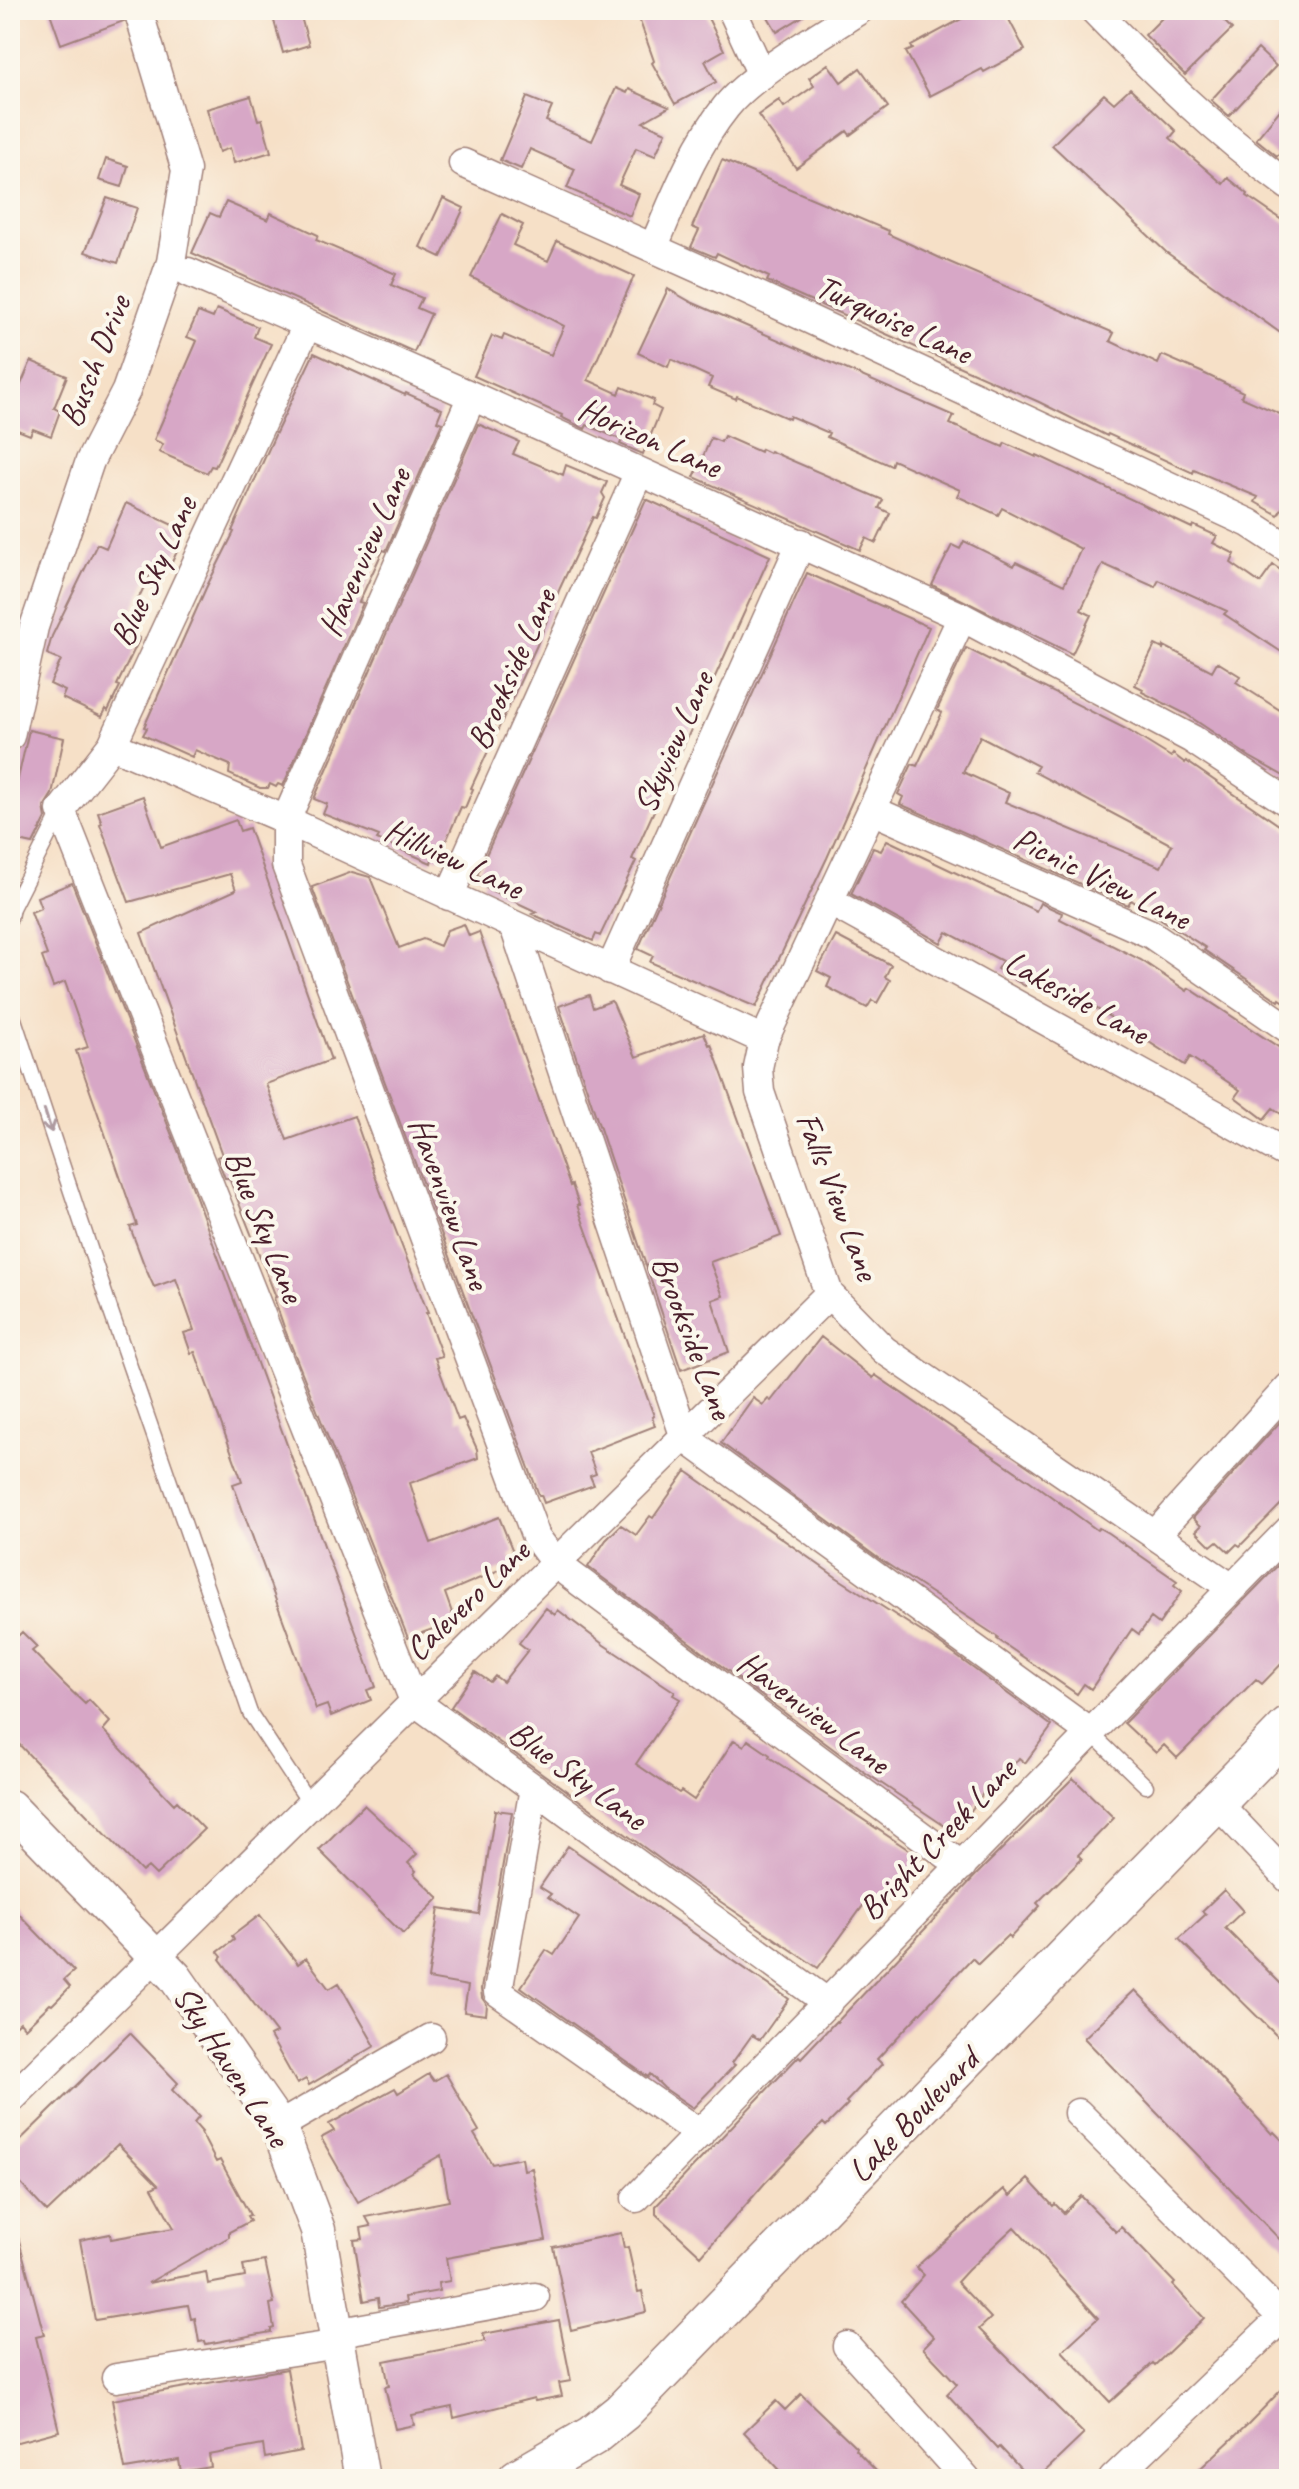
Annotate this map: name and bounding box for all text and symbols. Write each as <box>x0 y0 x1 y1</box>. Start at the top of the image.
street label: Turquoise Lane <box>809 264 981 375</box>
street label: Busch Drive <box>48 287 141 433</box>
street label: Horizon Lane <box>572 387 730 488</box>
street label: Havenview Lane <box>308 459 421 643</box>
street label: Blue Sky Lane <box>100 488 207 653</box>
street label: Brookside Lane <box>457 580 566 756</box>
street label: Skyview Lane <box>623 662 724 819</box>
street label: Hillview Lane <box>378 807 532 909</box>
street label: Picnic View Lane <box>1007 817 1199 940</box>
street label: Lakeside Lane <box>998 940 1158 1055</box>
street label: Falls View Lane <box>786 1106 890 1288</box>
one-way arrow <box>41 1108 56 1133</box>
street label: Havenview Lane <box>399 1111 502 1297</box>
street label: Blue Sky Lane <box>215 1144 316 1310</box>
street label: Brookside Lane <box>642 1249 744 1427</box>
street label: Calevero Lane <box>396 1529 540 1670</box>
street label: Havenview Lane <box>729 1641 900 1784</box>
street label: Blue Sky Lane <box>501 1711 657 1841</box>
street label: Bright Creek Lane <box>849 1747 1027 1929</box>
street label: Sky Haven Lane <box>164 1977 302 2157</box>
street label: Lake Boulevard <box>838 2035 992 2191</box>

